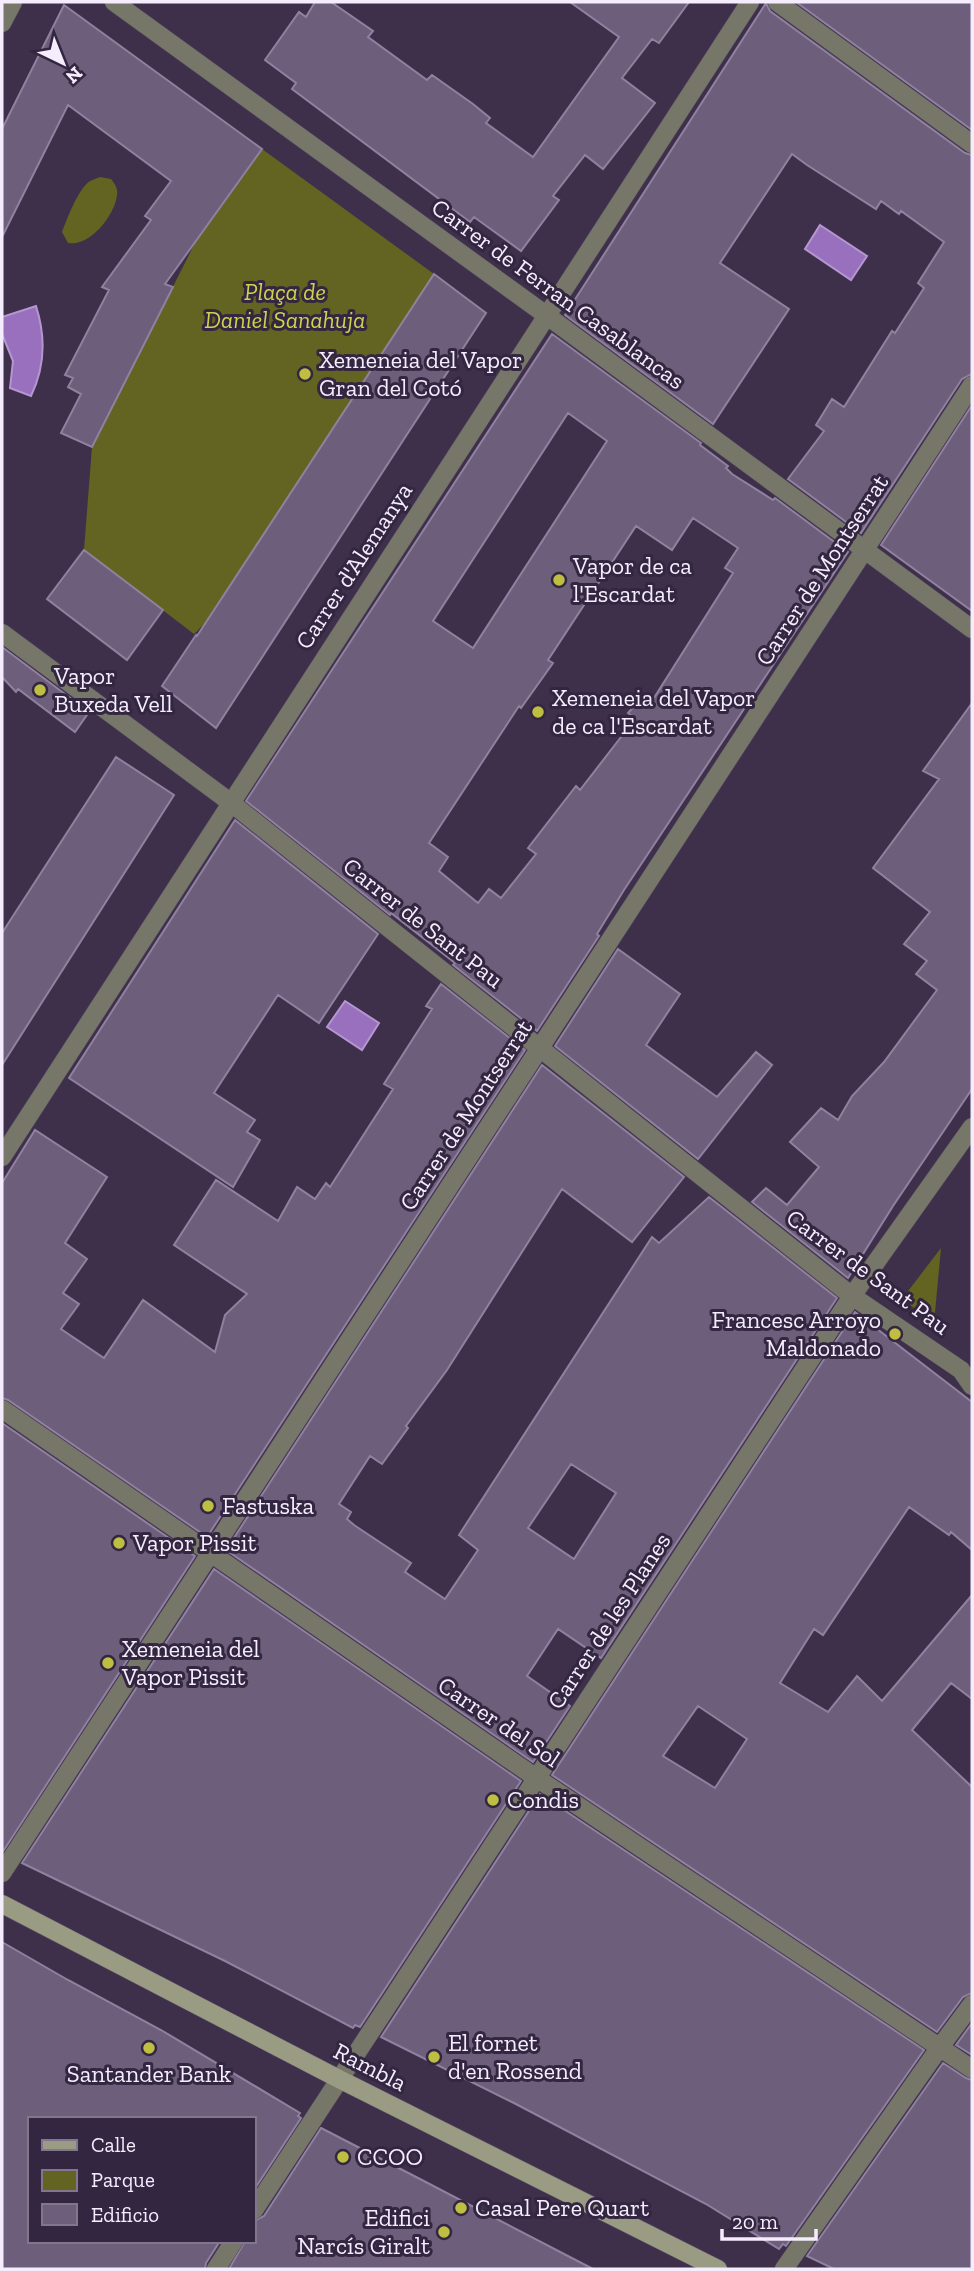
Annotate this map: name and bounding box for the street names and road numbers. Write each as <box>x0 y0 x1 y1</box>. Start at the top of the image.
street label: Carrer de Ferran Casablancas <box>426 192 690 395</box>
street label: Carrer de Montserrat <box>749 469 894 671</box>
street label: Carrer d'Alemanya <box>289 477 418 654</box>
street label: Carrer de Sant Pau <box>338 851 509 994</box>
street label: Carrer de Montserrat <box>393 1014 538 1216</box>
street label: Carrer de Sant Pau <box>781 1203 956 1341</box>
street label: Carrer de les Planes <box>541 1527 676 1714</box>
street label: Carrer del Sol <box>433 1670 566 1773</box>
street label: Rambla <box>329 2036 412 2097</box>

